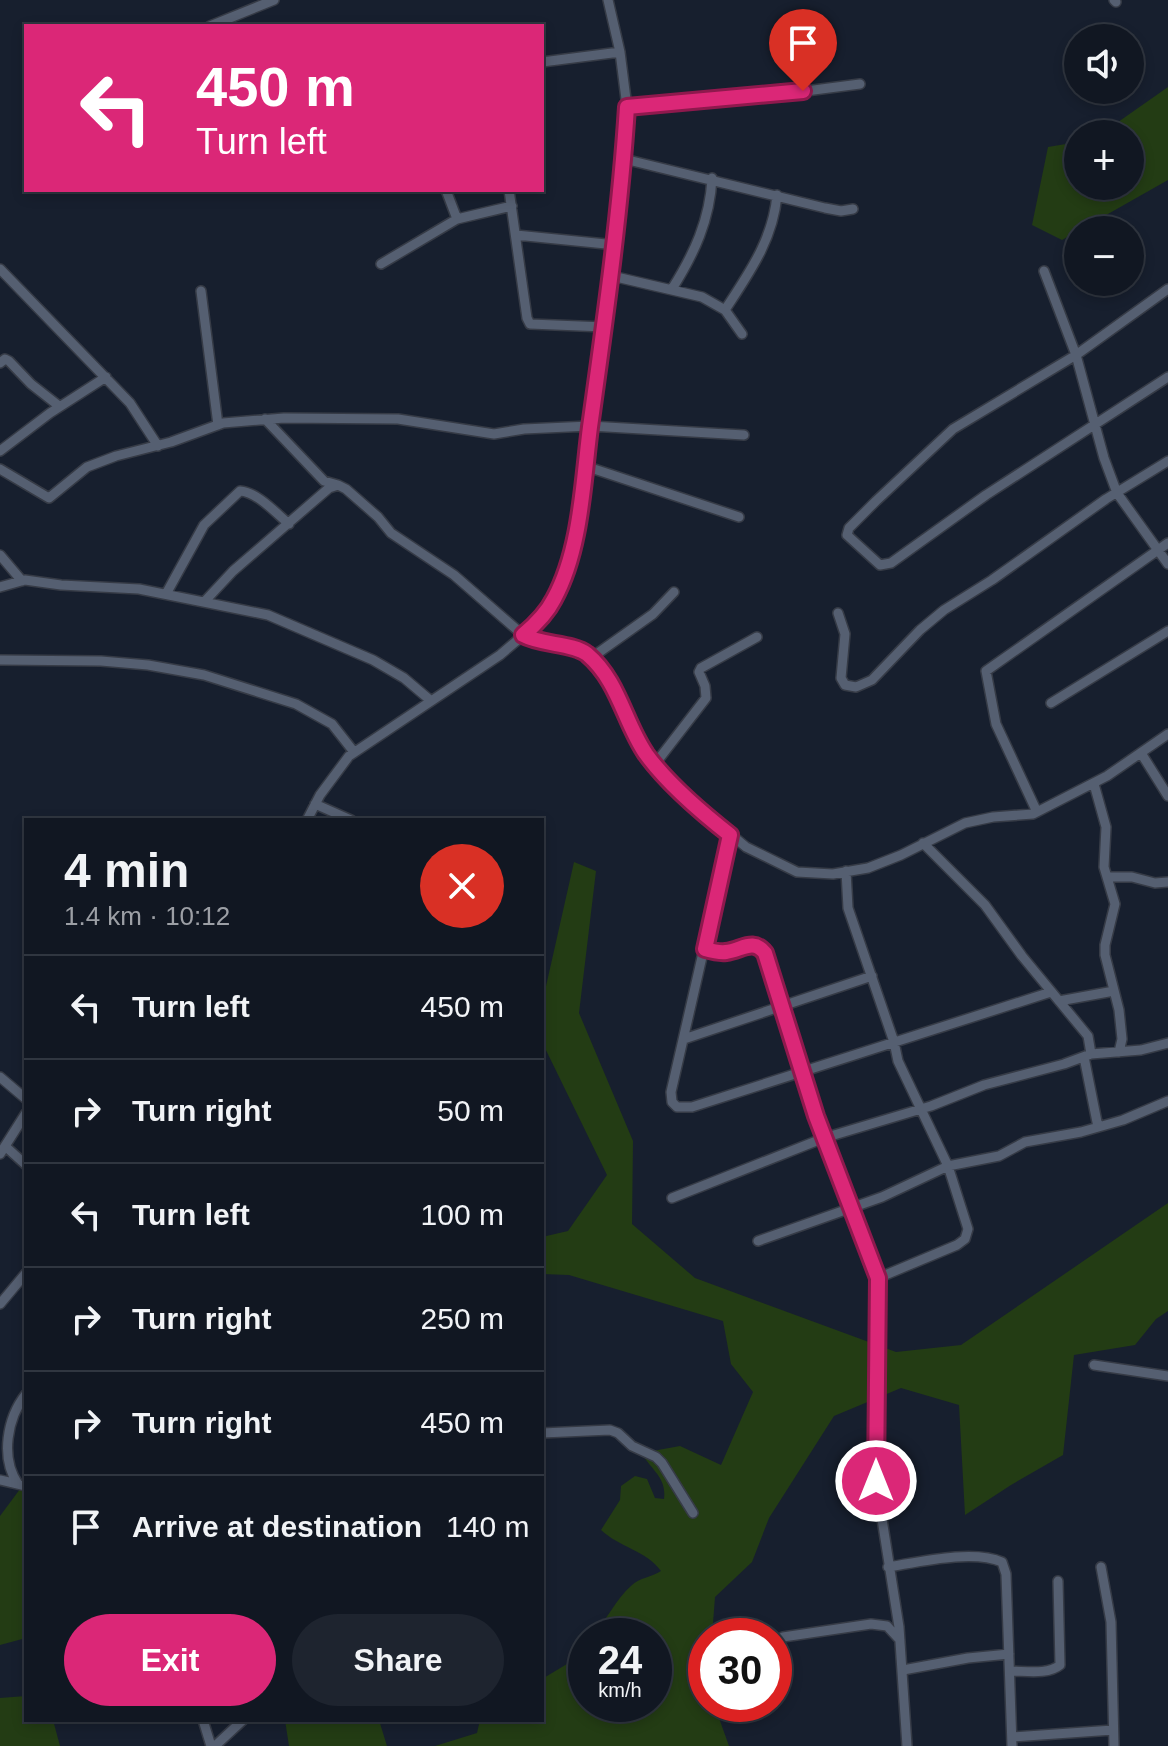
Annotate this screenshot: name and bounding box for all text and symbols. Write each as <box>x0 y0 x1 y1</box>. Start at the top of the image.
pin <box>769 9 837 91</box>
icon: arrive <box>781 21 825 65</box>
map controls <box>1064 24 1144 296</box>
button: sound <box>1064 24 1144 104</box>
text: 450 m <box>196 55 355 118</box>
icon: left <box>64 56 168 160</box>
button: + <box>1064 120 1144 200</box>
text: Turn left <box>196 121 327 162</box>
button: − <box>1064 216 1144 296</box>
text: 4 min <box>64 844 189 897</box>
button: close <box>420 844 504 928</box>
text: 1.4 km · 10:12 <box>64 901 230 931</box>
icon: left <box>64 985 108 1029</box>
text: Turn left <box>132 990 250 1023</box>
text: 450 m <box>421 990 504 1023</box>
icon: right <box>64 1089 108 1133</box>
text: Turn right <box>132 1094 271 1127</box>
text: 50 m <box>437 1094 504 1127</box>
icon: left <box>64 1193 108 1237</box>
text: Turn left <box>132 1198 250 1231</box>
text: 100 m <box>421 1198 504 1231</box>
icon: right <box>64 1297 108 1341</box>
text: Turn right <box>132 1302 271 1335</box>
text: 250 m <box>421 1302 504 1335</box>
icon: right <box>64 1401 108 1445</box>
text: Turn right <box>132 1406 271 1439</box>
text: 450 m <box>421 1406 504 1439</box>
position arrow <box>834 1439 918 1523</box>
icon: arrive <box>64 1505 108 1549</box>
text: Arrive at destination <box>132 1510 422 1543</box>
text: 140 m <box>446 1510 529 1543</box>
button: Exit <box>64 1614 276 1706</box>
button: Share <box>292 1614 504 1706</box>
speed limit sign: 30 <box>688 1618 792 1722</box>
text: 24 <box>598 1638 642 1682</box>
text: km/h <box>598 1679 642 1701</box>

